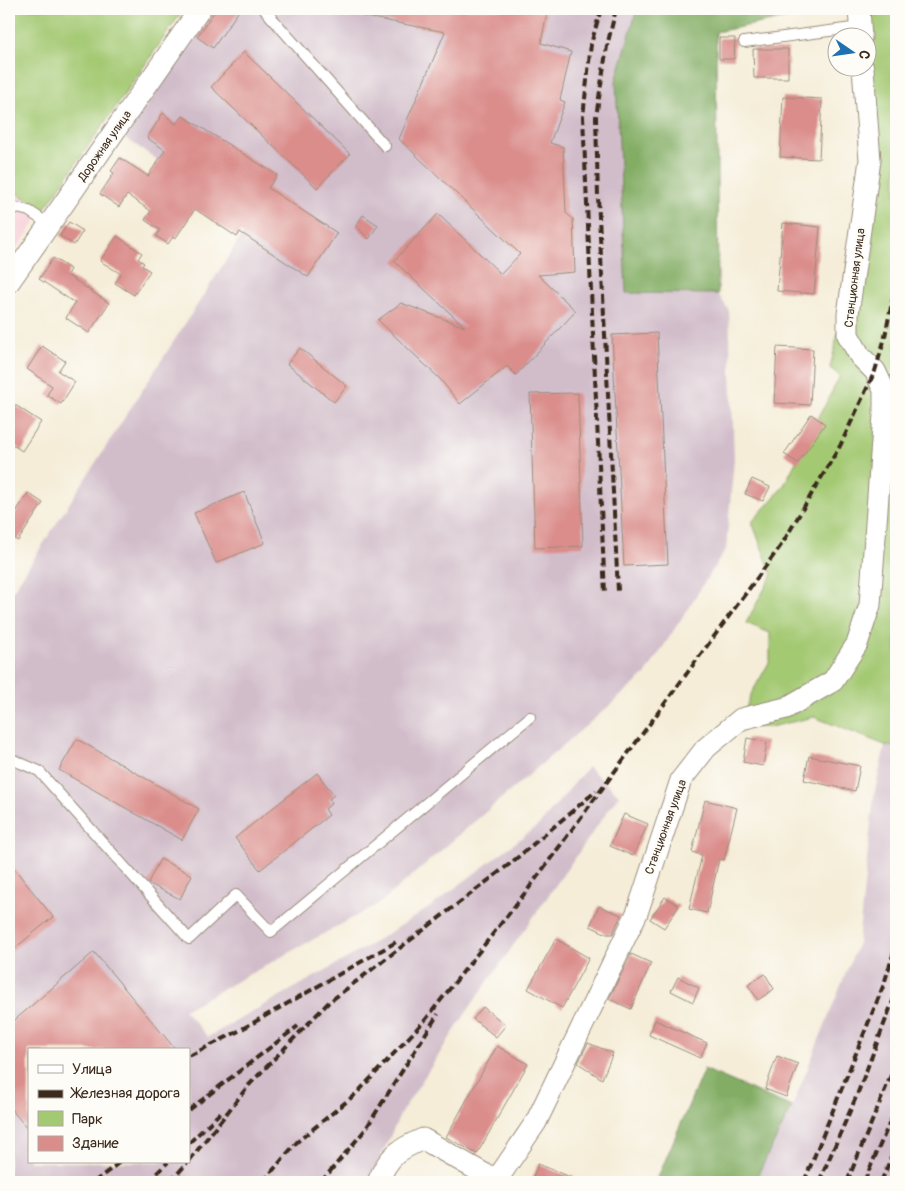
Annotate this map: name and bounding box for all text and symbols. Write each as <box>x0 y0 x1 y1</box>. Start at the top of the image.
north arrow <box>828 28 878 78</box>
text: С <box>855 49 873 61</box>
street label: Дорожная улица <box>74 107 135 185</box>
street label: Станционная улица <box>841 227 869 329</box>
street label: Станционная улица <box>642 777 690 877</box>
legend <box>28 1048 190 1164</box>
text: Улица <box>72 1060 112 1079</box>
text: Железная дорога <box>70 1084 180 1103</box>
text: Парк <box>72 1110 103 1129</box>
text: Здание <box>72 1134 119 1153</box>

